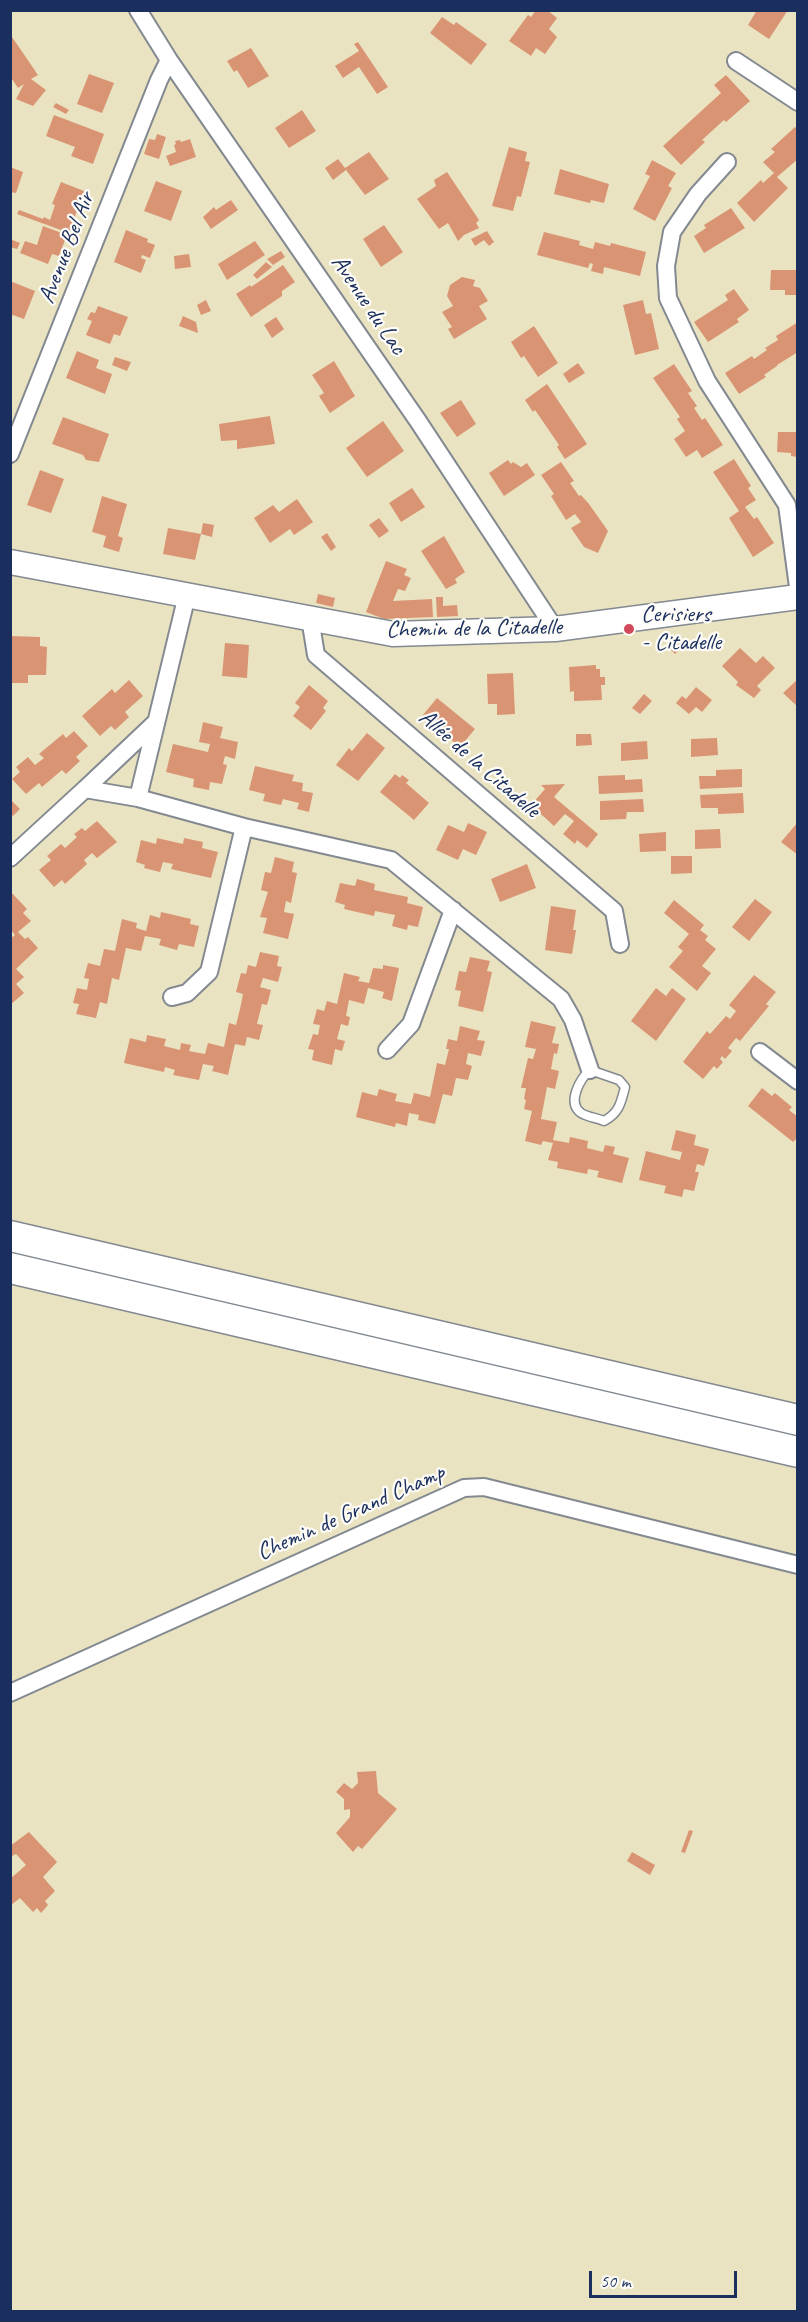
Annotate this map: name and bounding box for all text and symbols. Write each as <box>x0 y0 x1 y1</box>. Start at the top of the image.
street label: Avenue Bel Air <box>33 188 101 308</box>
street label: Avenue du Lac <box>324 250 412 360</box>
place label: Cerisiers - Citadelle <box>641 601 721 657</box>
street label: Chemin de la Citadelle <box>386 613 562 645</box>
marker: Cerisiers - Citadelle <box>622 622 636 636</box>
street label: Allée de la Citadelle <box>412 703 546 825</box>
street label: Chemin de Grand Champ <box>253 1459 449 1567</box>
scale bar <box>592 2259 740 2297</box>
text: 50 m <box>600 2270 631 2292</box>

